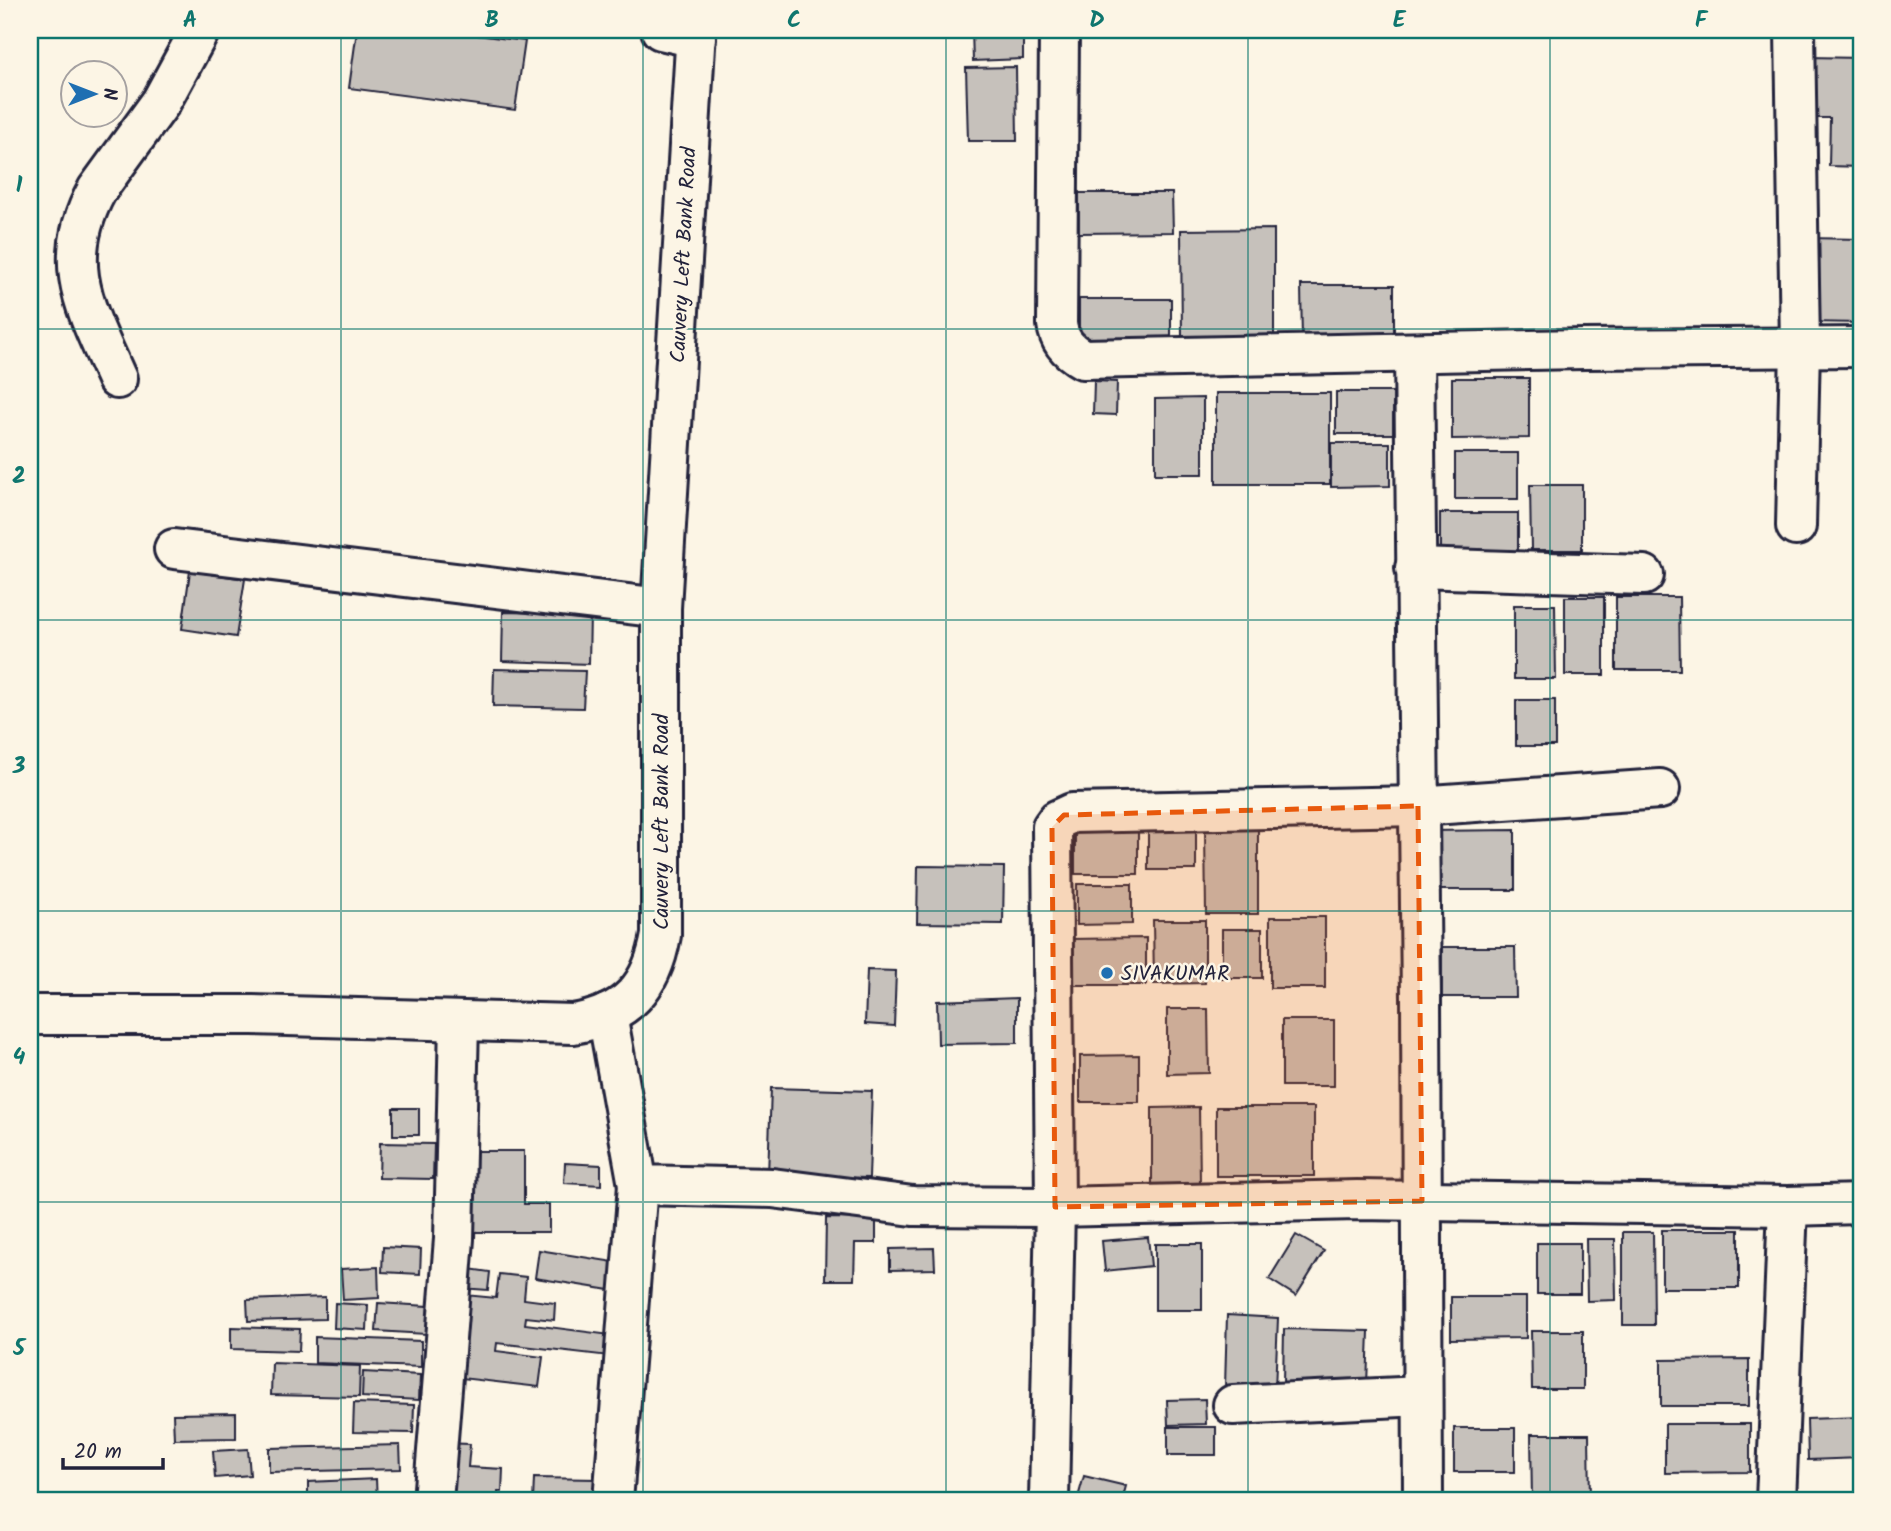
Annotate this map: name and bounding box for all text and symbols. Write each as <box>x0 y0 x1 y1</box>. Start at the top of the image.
text: A <box>183 3 197 39</box>
text: B <box>485 3 499 39</box>
text: C <box>787 3 801 39</box>
text: D <box>1089 3 1105 39</box>
text: E <box>1393 3 1407 39</box>
text: F <box>1695 3 1709 39</box>
north arrow <box>60 60 130 130</box>
text: N <box>94 88 124 100</box>
street label: Cauvery Left Bank Road <box>662 146 707 364</box>
text: 1 <box>16 168 23 204</box>
text: 2 <box>12 459 26 495</box>
street label: Cauvery Left Bank Road <box>646 713 679 930</box>
text: 3 <box>12 749 26 785</box>
place label: SIVAKUMAR <box>1121 958 1229 991</box>
marker: SIVAKUMAR <box>1099 965 1115 981</box>
text: 4 <box>13 1040 26 1076</box>
text: 5 <box>12 1331 27 1367</box>
scale bar <box>63 1426 163 1470</box>
text: 20 m <box>74 1436 122 1469</box>

